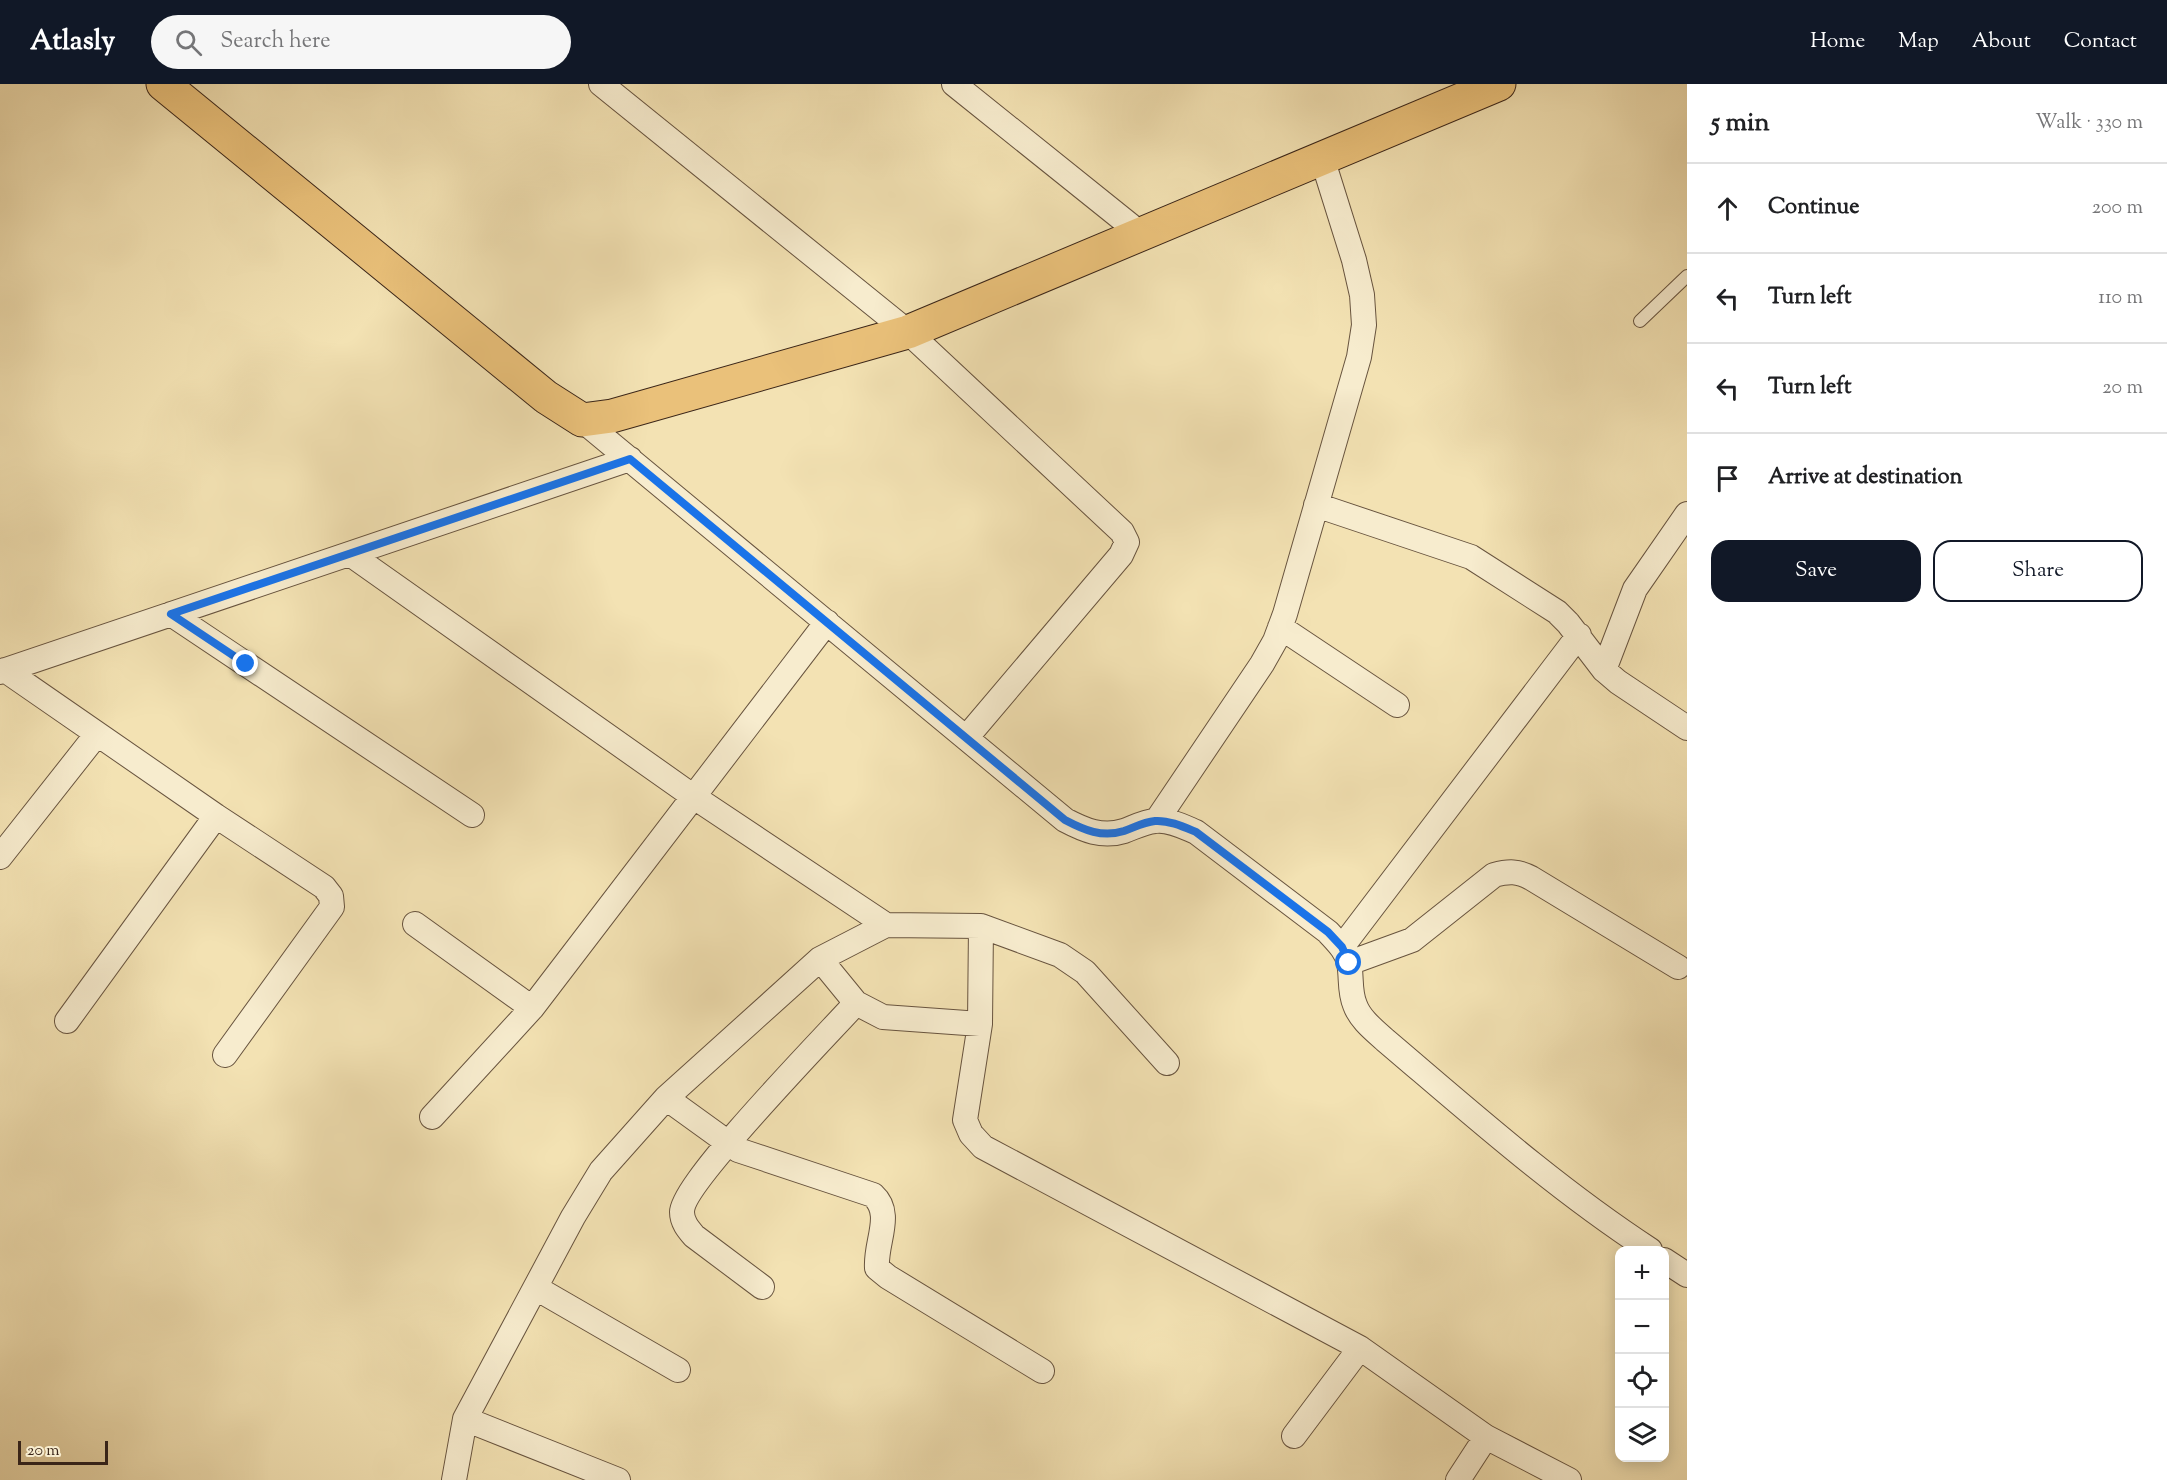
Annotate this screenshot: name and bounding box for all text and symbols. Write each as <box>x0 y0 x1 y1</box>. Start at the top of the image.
search box <box>151 15 571 69</box>
text: Atlasly <box>30 22 115 62</box>
icon: search <box>172 26 205 59</box>
text: Search here <box>220 26 331 58</box>
text: Home <box>1810 27 1865 57</box>
text: Map <box>1898 27 1939 57</box>
text: About <box>1972 27 2031 57</box>
text: Contact <box>2064 27 2137 57</box>
text: 5 min <box>1711 105 1770 142</box>
text: Walk · 330 m <box>2035 109 2143 138</box>
icon: ahead <box>1711 192 1744 225</box>
text: Continue <box>1768 192 1859 224</box>
text: 200 m <box>2092 194 2143 223</box>
icon: left <box>1711 282 1744 315</box>
text: Turn left <box>1768 282 1851 314</box>
text: 110 m <box>2098 284 2143 313</box>
icon: left <box>1711 372 1744 405</box>
text: Turn left <box>1768 372 1851 404</box>
text: 20 m <box>2102 374 2143 403</box>
icon: arrive <box>1711 462 1744 495</box>
text: Arrive at destination <box>1768 462 1963 494</box>
button: Save <box>1711 540 1921 602</box>
button: Share <box>1933 540 2143 602</box>
route end <box>232 650 258 676</box>
route start <box>1335 949 1361 975</box>
map controls <box>1615 1246 1669 1462</box>
button: + <box>1615 1246 1669 1300</box>
button: − <box>1615 1300 1669 1354</box>
button: locate <box>1615 1354 1669 1408</box>
button: layers <box>1615 1408 1669 1462</box>
scale bar <box>18 1438 108 1466</box>
text: 20 m <box>27 1440 60 1463</box>

